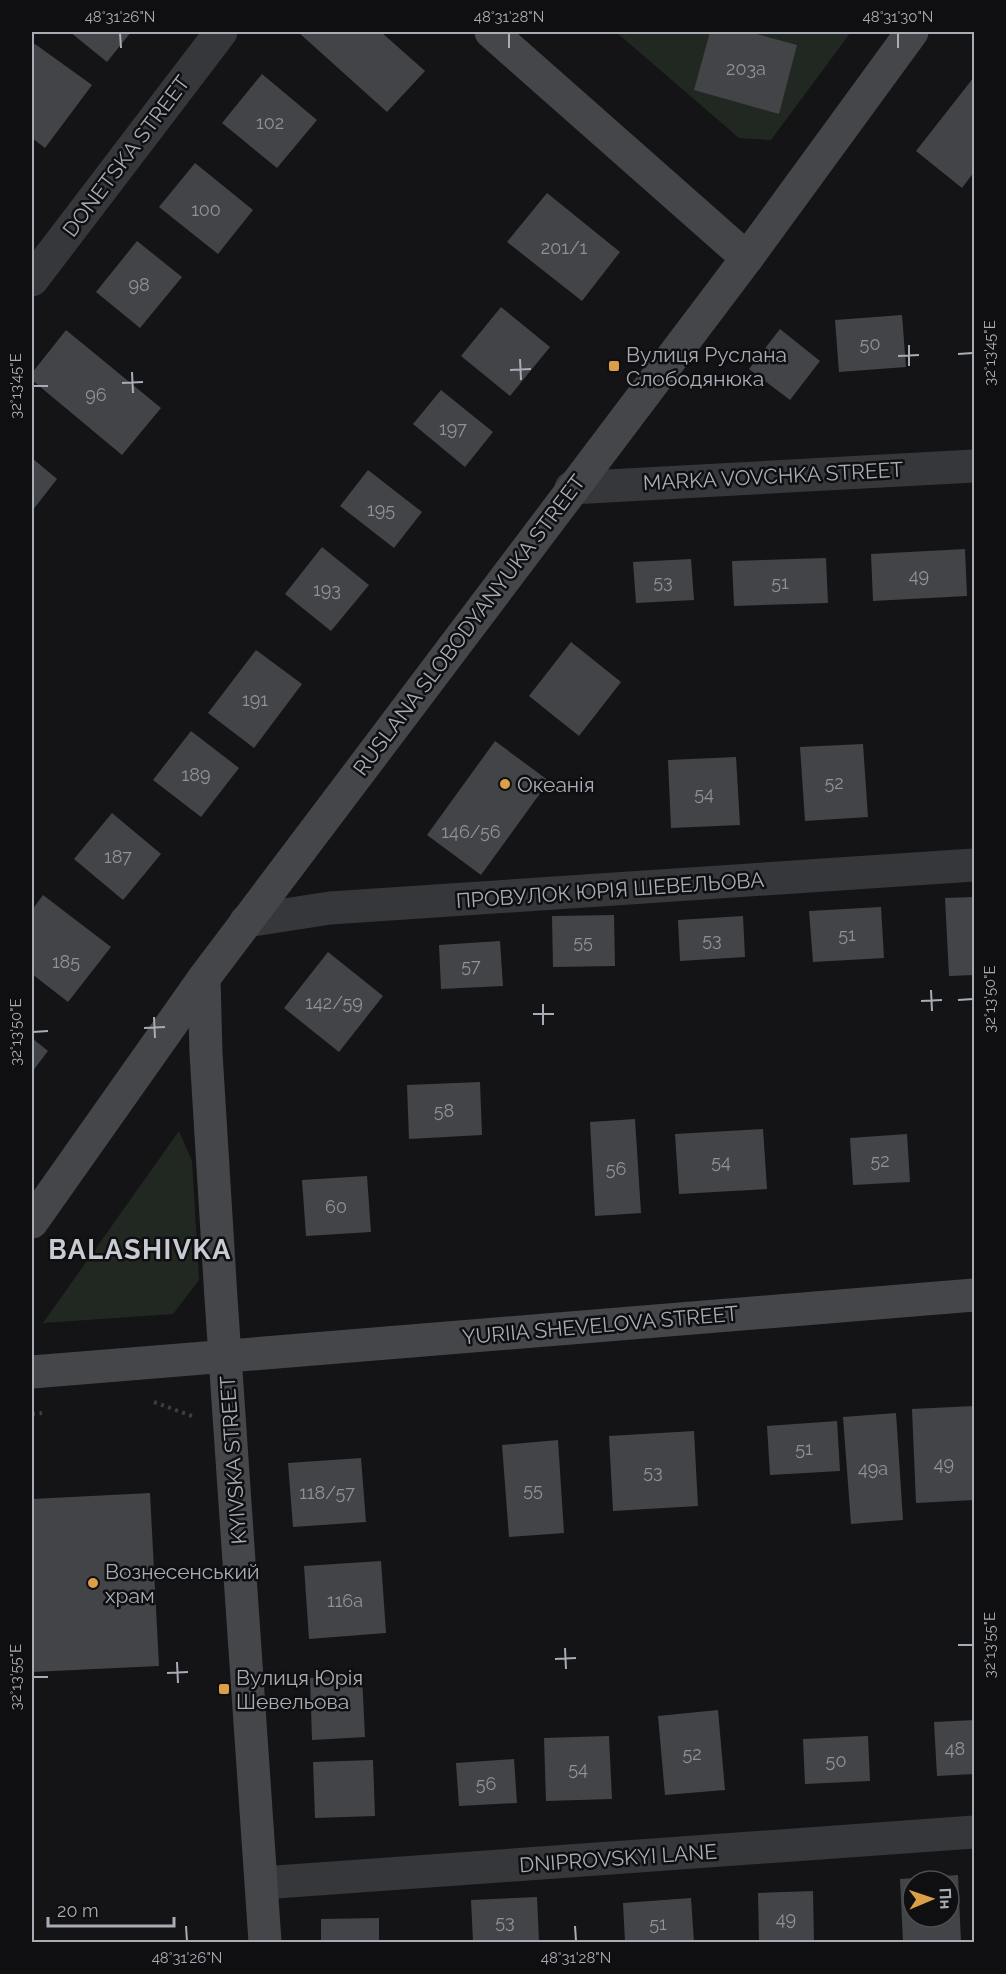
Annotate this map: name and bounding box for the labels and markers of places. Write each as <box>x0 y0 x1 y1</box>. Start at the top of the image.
place label: Вулиця Руслана Слободянюка <box>626 342 787 391</box>
marker: Вулиця Руслана Слободянюка <box>607 359 621 373</box>
place label: Океанія <box>517 772 595 797</box>
marker: Океанія <box>498 777 512 791</box>
place label: Вознесенський храм <box>105 1559 259 1608</box>
marker: Вознесенський храм <box>86 1576 100 1590</box>
place label: Вулиця Юрія Шевельова <box>236 1665 363 1714</box>
marker: Вулиця Юрія Шевельова <box>217 1682 231 1696</box>

